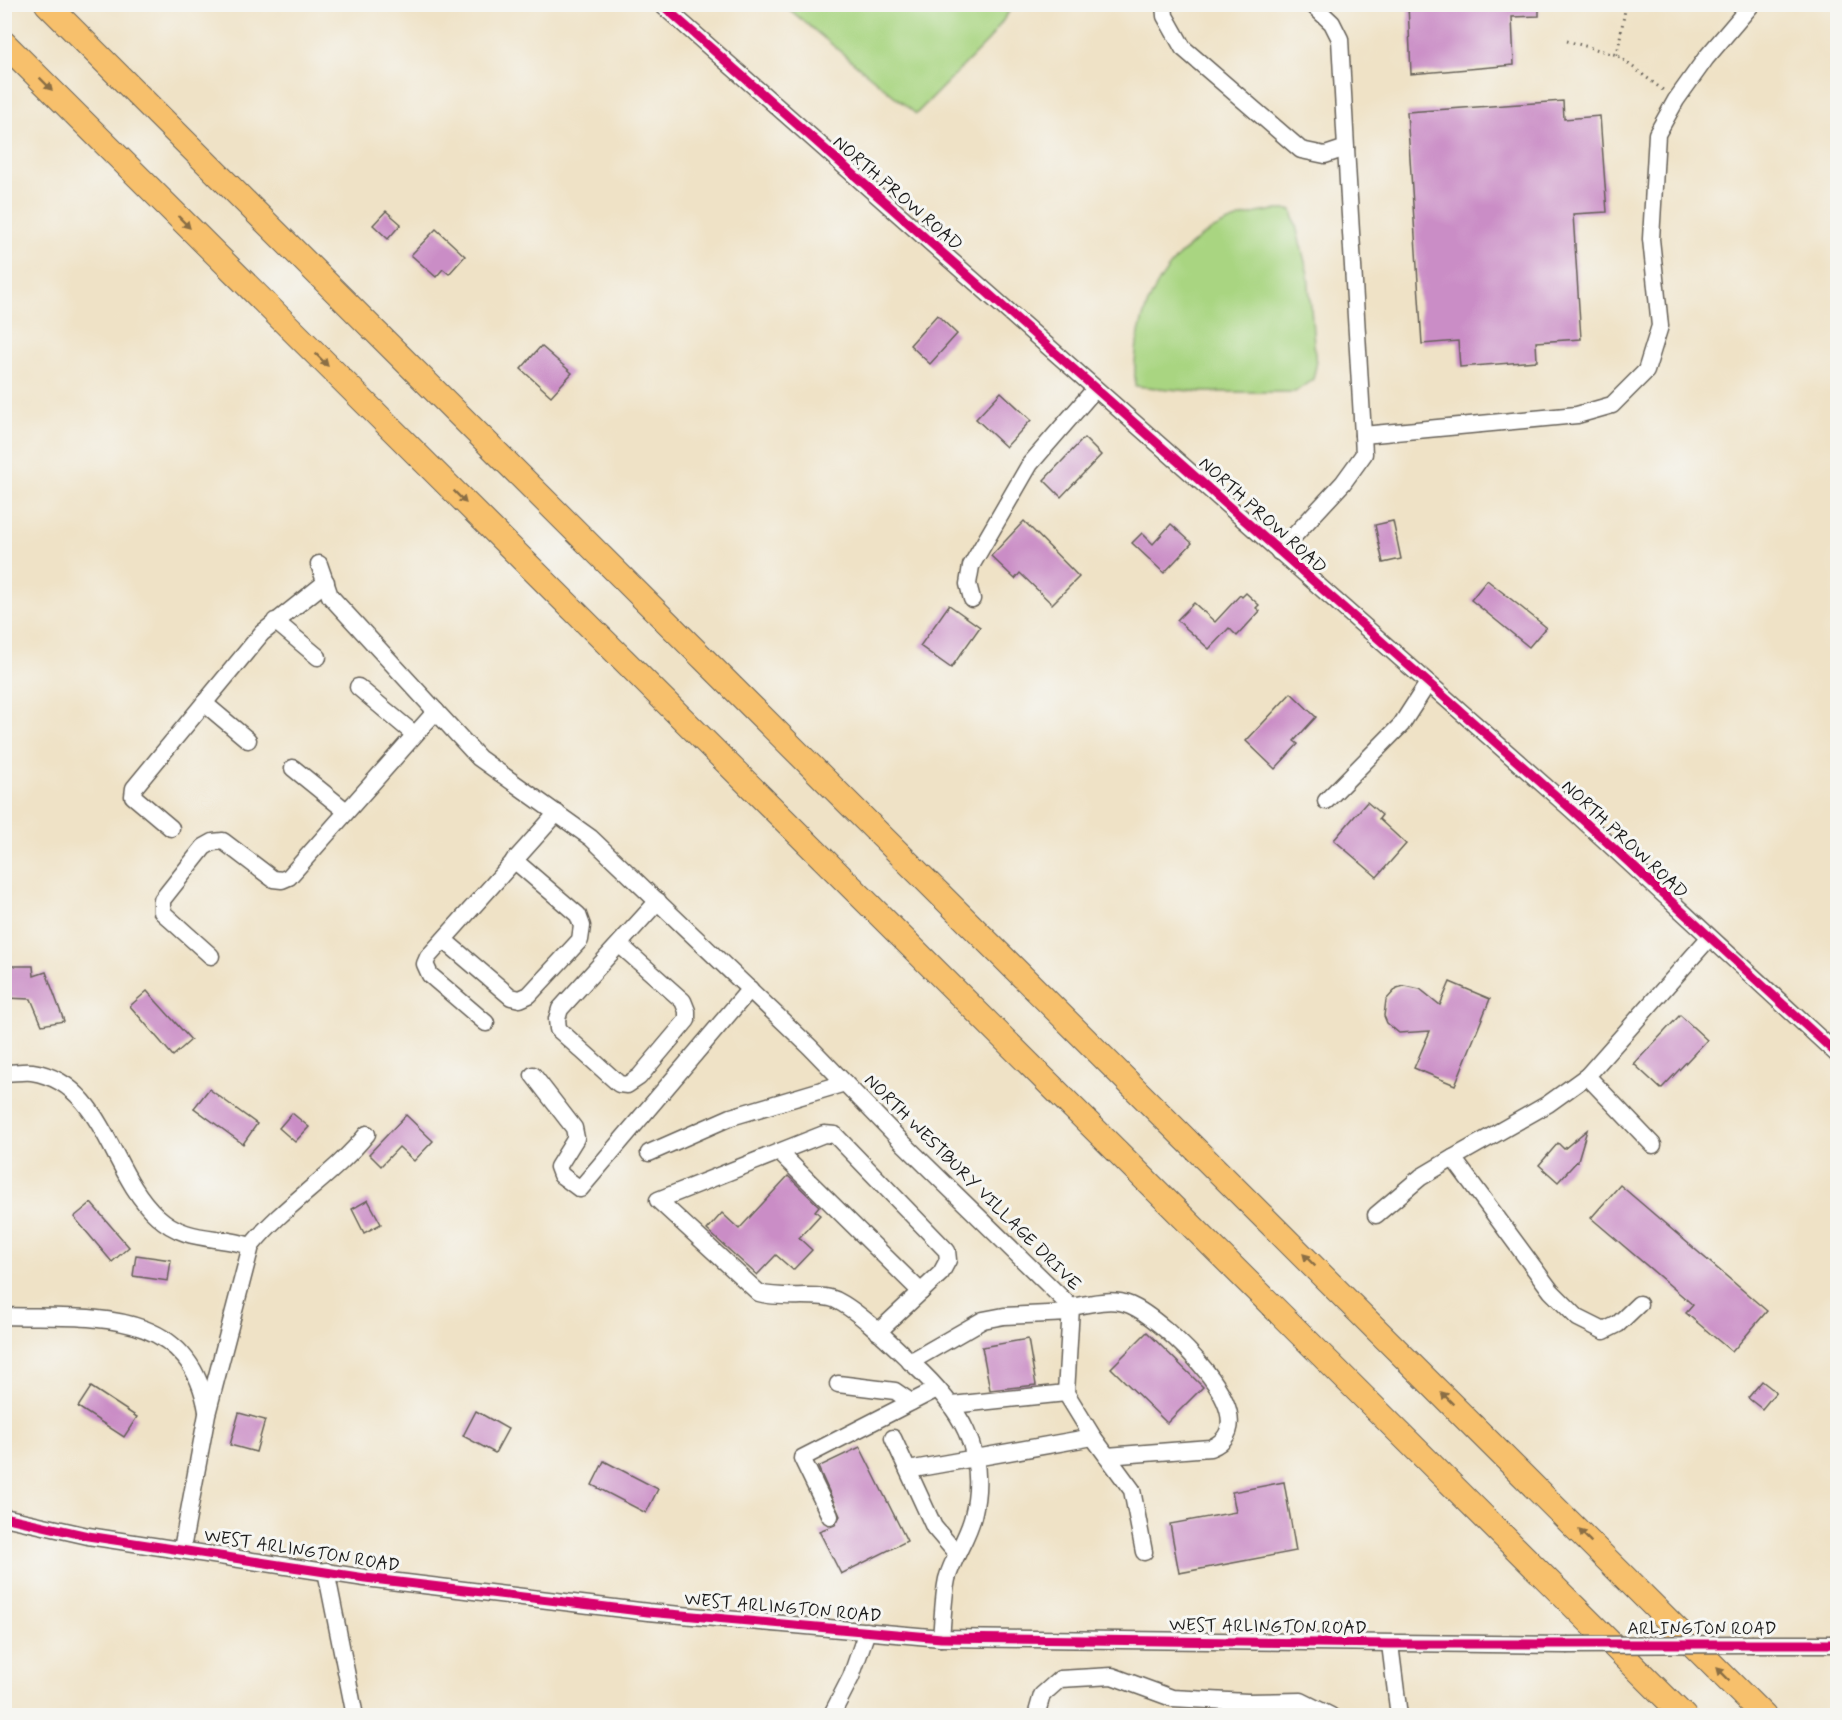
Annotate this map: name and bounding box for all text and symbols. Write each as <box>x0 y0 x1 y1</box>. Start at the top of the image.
one-way arrow <box>39 77 53 91</box>
street label: NORTH PROW ROAD <box>827 131 967 257</box>
one-way arrow <box>177 214 191 228</box>
one-way arrow <box>315 352 329 366</box>
street label: NORTH PROW ROAD <box>1193 452 1331 580</box>
one-way arrow <box>453 490 467 504</box>
street label: NORTH PROW ROAD <box>1556 775 1693 905</box>
street label: NORTH WESTBURY VILLAGE DRIVE <box>859 1069 1086 1297</box>
one-way arrow <box>1302 1254 1316 1268</box>
one-way arrow <box>1440 1392 1454 1406</box>
street label: WEST ARLINGTON ROAD <box>202 1524 402 1578</box>
one-way arrow <box>1578 1530 1592 1544</box>
street label: WEST ARLINGTON ROAD <box>683 1587 883 1629</box>
street label: WEST ARLINGTON ROAD <box>1169 1613 1367 1641</box>
street label: ARLINGTON ROAD <box>1627 1617 1777 1641</box>
one-way arrow <box>1716 1668 1730 1682</box>

